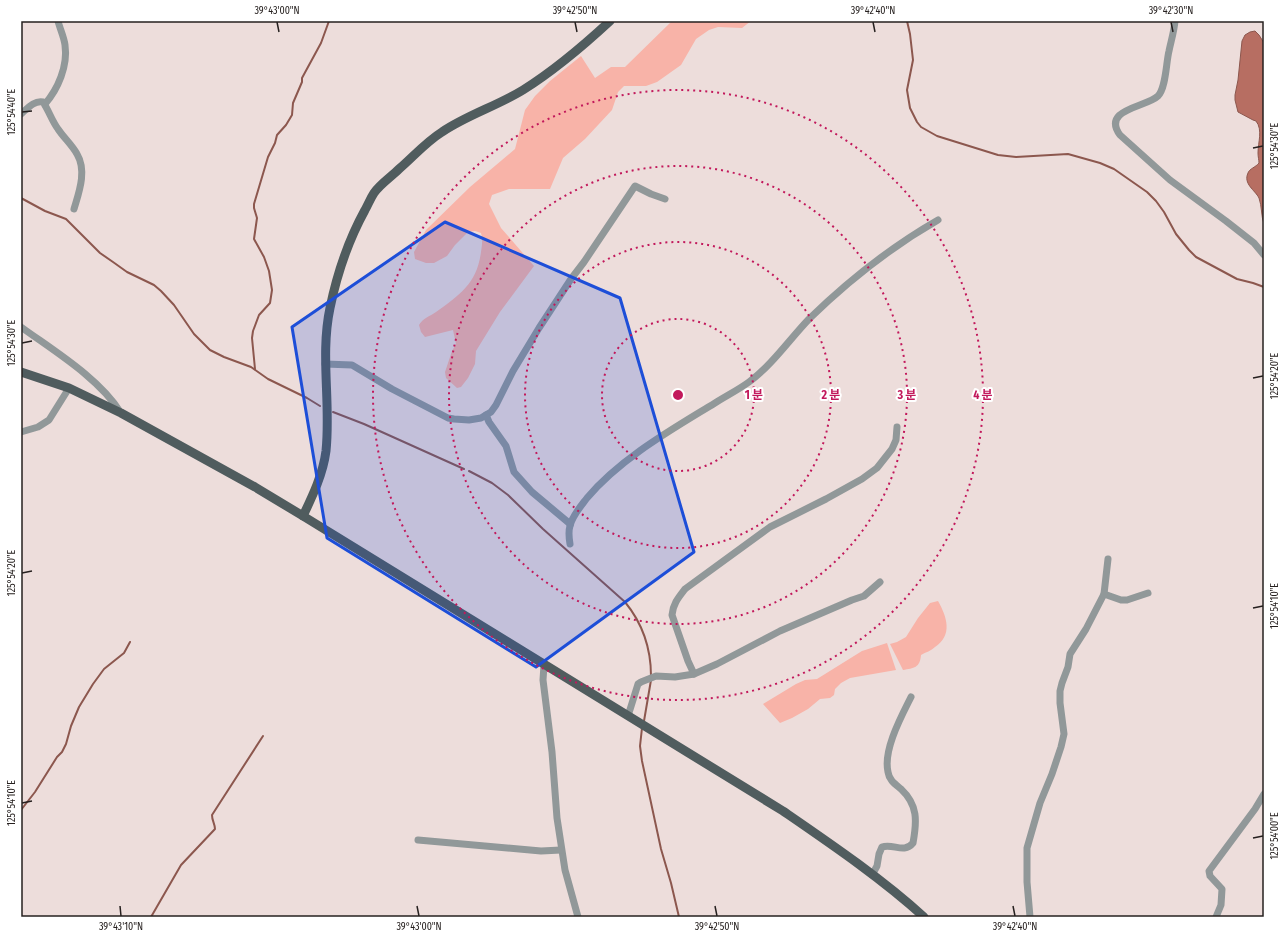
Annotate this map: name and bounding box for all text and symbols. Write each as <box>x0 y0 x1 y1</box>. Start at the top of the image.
text: 39°43'00"N <box>254 5 300 17</box>
text: 39°42'50"N <box>553 5 597 17</box>
text: 39°42'40"N <box>851 5 895 17</box>
text: 39°42'30"N <box>1149 5 1193 17</box>
text: 125°54'40"E <box>6 88 18 135</box>
text: 125°54'30"E <box>1269 122 1281 169</box>
text: 125°54'30"E <box>6 319 18 366</box>
text: 125°54'20"E <box>1269 352 1281 399</box>
centre of rings <box>671 388 685 402</box>
text: 1 분 <box>745 388 763 402</box>
text: 2 분 <box>820 388 841 402</box>
text: 3 분 <box>896 388 917 402</box>
text: 4 분 <box>973 388 993 402</box>
text: 125°54'20"E <box>6 549 18 596</box>
text: 125°54'10"E <box>1269 583 1281 629</box>
text: 125°54'10"E <box>6 780 18 826</box>
text: 125°54'00"E <box>1269 812 1281 860</box>
text: 39°43'10"N <box>99 921 143 933</box>
text: 39°43'00"N <box>396 921 442 933</box>
text: 39°42'50"N <box>695 921 739 933</box>
text: 39°42'40"N <box>993 921 1037 933</box>

